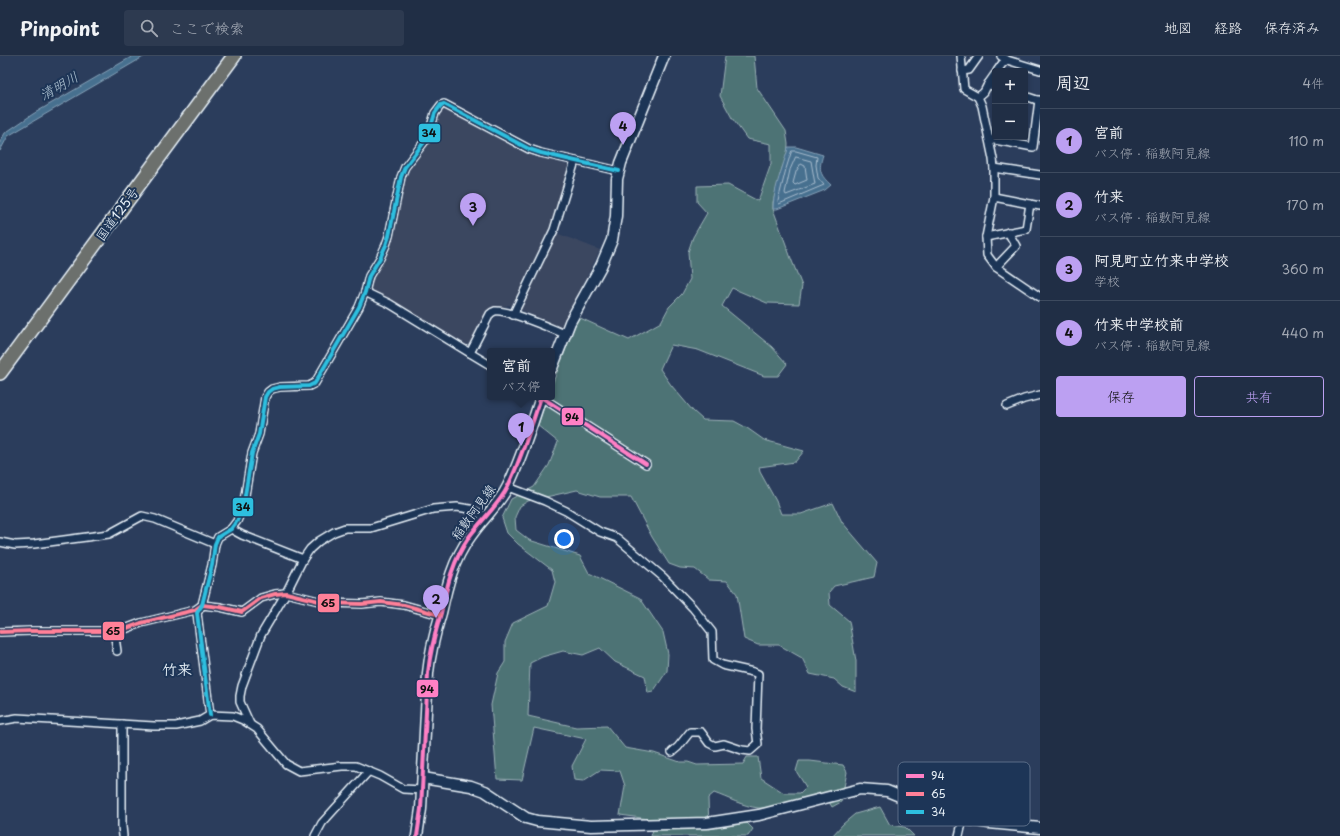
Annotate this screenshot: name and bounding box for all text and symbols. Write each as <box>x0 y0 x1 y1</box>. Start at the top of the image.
search box <box>124 10 404 46</box>
text: Pinpoint <box>20 14 100 42</box>
text: ここで検索 <box>170 16 245 39</box>
icon: search <box>138 17 160 39</box>
text: 地図 <box>1164 17 1192 38</box>
text: 経路 <box>1214 17 1242 38</box>
text: 保存済み <box>1264 17 1320 38</box>
water label: 清明川 <box>35 66 82 105</box>
map controls <box>992 68 1028 140</box>
button: + <box>992 68 1028 104</box>
text: 周辺 <box>1056 69 1090 95</box>
text: 4件 <box>1302 73 1324 92</box>
button: − <box>992 104 1028 140</box>
pin: 4 <box>610 112 636 145</box>
text: 宮前 <box>1094 120 1124 143</box>
line badge: 34 <box>418 123 441 143</box>
text: 34 <box>422 124 437 141</box>
text: 1 <box>1066 131 1072 150</box>
text: 110 m <box>1289 131 1324 150</box>
text: バス停 · 稲敷阿見線 <box>1094 143 1210 162</box>
street label: 国道125号 <box>91 183 143 244</box>
text: 竹来 <box>1094 184 1124 207</box>
pin: 3 <box>460 193 486 226</box>
text: 2 <box>1064 195 1074 214</box>
text: 170 m <box>1286 195 1324 214</box>
text: バス停 · 稲敷阿見線 <box>1094 207 1210 226</box>
text: 阿見町立竹来中学校 <box>1094 248 1229 271</box>
text: 3 <box>1065 259 1073 278</box>
text: 360 m <box>1281 259 1324 278</box>
text: 学校 <box>1094 271 1120 290</box>
text: 竹来中学校前 <box>1094 312 1184 335</box>
text: 4 <box>1065 323 1073 342</box>
text: 440 m <box>1281 323 1324 342</box>
text: バス停 · 稲敷阿見線 <box>1094 335 1210 354</box>
popup <box>487 348 555 400</box>
text: 宮前 <box>501 353 532 376</box>
text: バス停 <box>501 376 541 395</box>
button: 保存 <box>1056 376 1186 417</box>
button: 共有 <box>1194 376 1324 417</box>
line badge: 94 <box>561 407 584 426</box>
text: 94 <box>565 408 580 425</box>
pin: 1 <box>508 413 534 446</box>
street label: 稲敷阿見線 <box>446 479 500 544</box>
line badge: 34 <box>232 497 254 517</box>
text: 34 <box>236 498 251 515</box>
your location <box>554 529 574 549</box>
pin: 2 <box>423 585 449 618</box>
line badge: 65 <box>317 593 340 613</box>
text: 65 <box>321 594 335 611</box>
line badge: 65 <box>102 621 125 641</box>
text: 65 <box>106 622 120 639</box>
district label: 竹来 <box>162 657 192 680</box>
line badge: 94 <box>416 679 439 698</box>
text: 94 <box>420 680 435 697</box>
legend <box>898 762 1030 826</box>
text: 94 <box>931 767 945 784</box>
text: 65 <box>931 785 946 802</box>
text: 34 <box>931 803 946 820</box>

